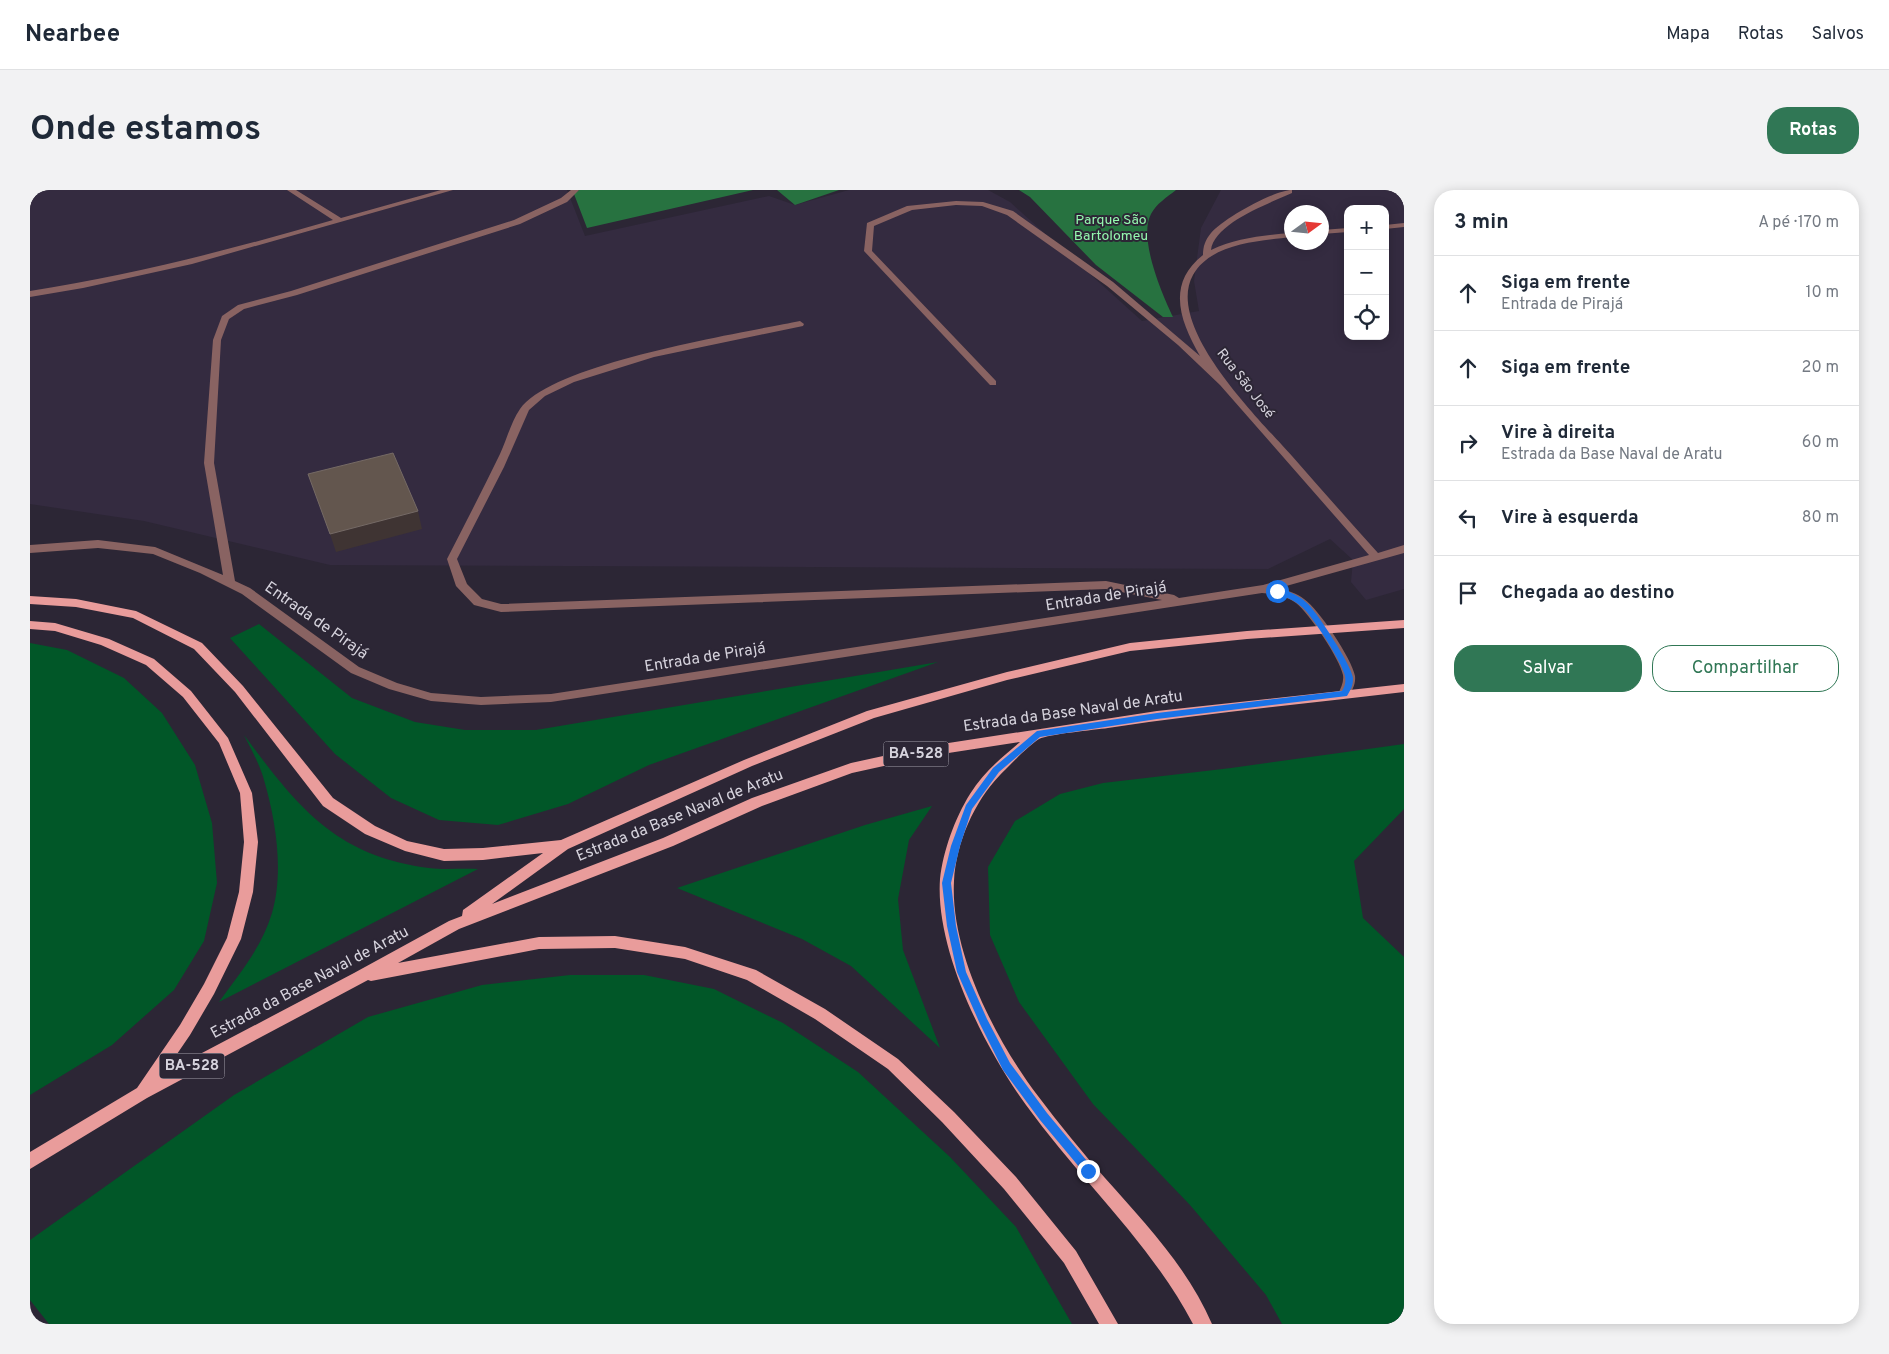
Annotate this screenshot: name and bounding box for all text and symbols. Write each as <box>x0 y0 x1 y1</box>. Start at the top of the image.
text: Nearbee <box>25 20 120 50</box>
text: Mapa <box>1666 23 1710 46</box>
text: Rotas <box>1738 23 1784 46</box>
text: Salvos <box>1812 23 1864 46</box>
button: Rotas <box>1767 107 1859 154</box>
text: Onde estamos <box>30 108 261 152</box>
north arrow <box>1284 205 1329 250</box>
map controls <box>1344 205 1389 340</box>
button: + <box>1344 205 1389 250</box>
text: 3 min <box>1454 209 1509 236</box>
park label: Parque São Bartolomeu <box>1074 212 1148 245</box>
text: A pé · 170 m <box>1758 213 1839 233</box>
button: − <box>1344 250 1389 295</box>
text: Siga em frente <box>1501 271 1630 295</box>
icon: ahead <box>1454 279 1482 307</box>
text: 10 m <box>1805 283 1839 303</box>
button: locate <box>1344 295 1389 340</box>
text: Entrada de Pirajá <box>1501 295 1623 315</box>
street label: Rua São José <box>1212 346 1278 422</box>
icon: ahead <box>1454 354 1482 382</box>
text: Siga em frente <box>1501 356 1630 380</box>
text: 20 m <box>1802 358 1839 378</box>
text: Vire à direita <box>1501 421 1615 445</box>
icon: right <box>1454 429 1482 457</box>
text: 60 m <box>1802 433 1839 453</box>
text: Estrada da Base Naval de Aratu <box>1501 445 1723 465</box>
icon: left <box>1454 504 1482 532</box>
text: Vire à esquerda <box>1501 506 1639 530</box>
text: 80 m <box>1802 508 1839 528</box>
street label: Entrada de Pirajá <box>260 578 372 664</box>
street label: Entrada de Pirajá <box>1044 578 1168 616</box>
icon: arrive <box>1454 579 1482 607</box>
route start <box>1266 580 1289 603</box>
text: Chegada ao destino <box>1501 581 1675 605</box>
street label: Entrada de Pirajá <box>643 639 767 677</box>
button: Salvar <box>1454 645 1642 692</box>
button: Compartilhar <box>1652 645 1839 692</box>
street label: Estrada da Base Naval de Aratu <box>962 687 1184 737</box>
road number: BA-528 <box>884 742 948 766</box>
street label: Estrada da Base Naval de Aratu <box>574 765 786 867</box>
street label: Estrada da Base Naval de Aratu <box>208 922 412 1044</box>
road number: BA-528 <box>160 1054 224 1078</box>
route end <box>1077 1160 1100 1183</box>

